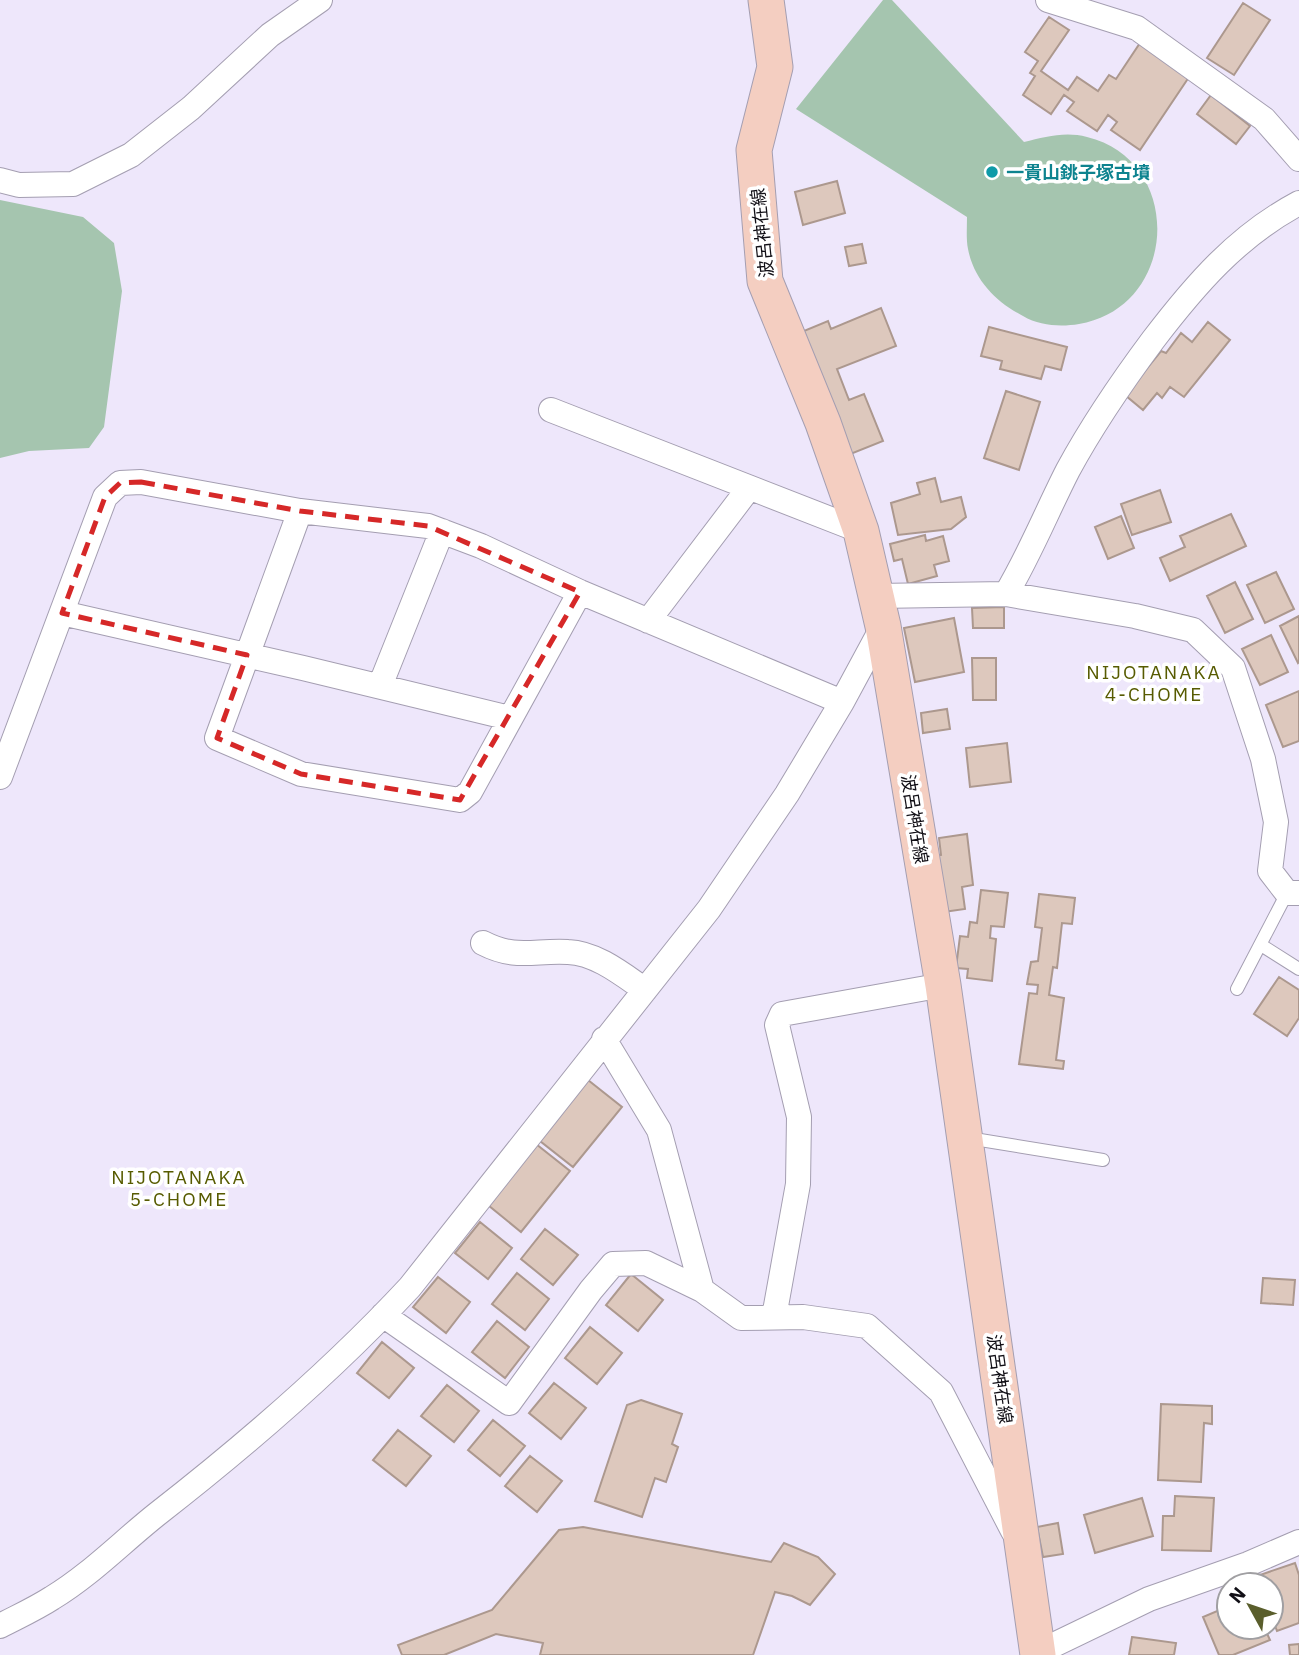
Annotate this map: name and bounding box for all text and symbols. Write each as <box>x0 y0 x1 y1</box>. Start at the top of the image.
place label: 一貴山銚子塚古墳 <box>1006 161 1150 184</box>
marker: 一貴山銚子塚古墳 <box>984 164 1000 180</box>
street label: 波呂神在線 <box>746 187 778 279</box>
district label: NIJOTANAKA 4-CHOME <box>1086 660 1222 706</box>
street label: 波呂神在線 <box>897 773 933 865</box>
district label: NIJOTANAKA 5-CHOME <box>111 1165 247 1211</box>
street label: 波呂神在線 <box>982 1333 1018 1425</box>
north arrow <box>1215 1571 1285 1641</box>
text: N <box>1223 1582 1251 1608</box>

